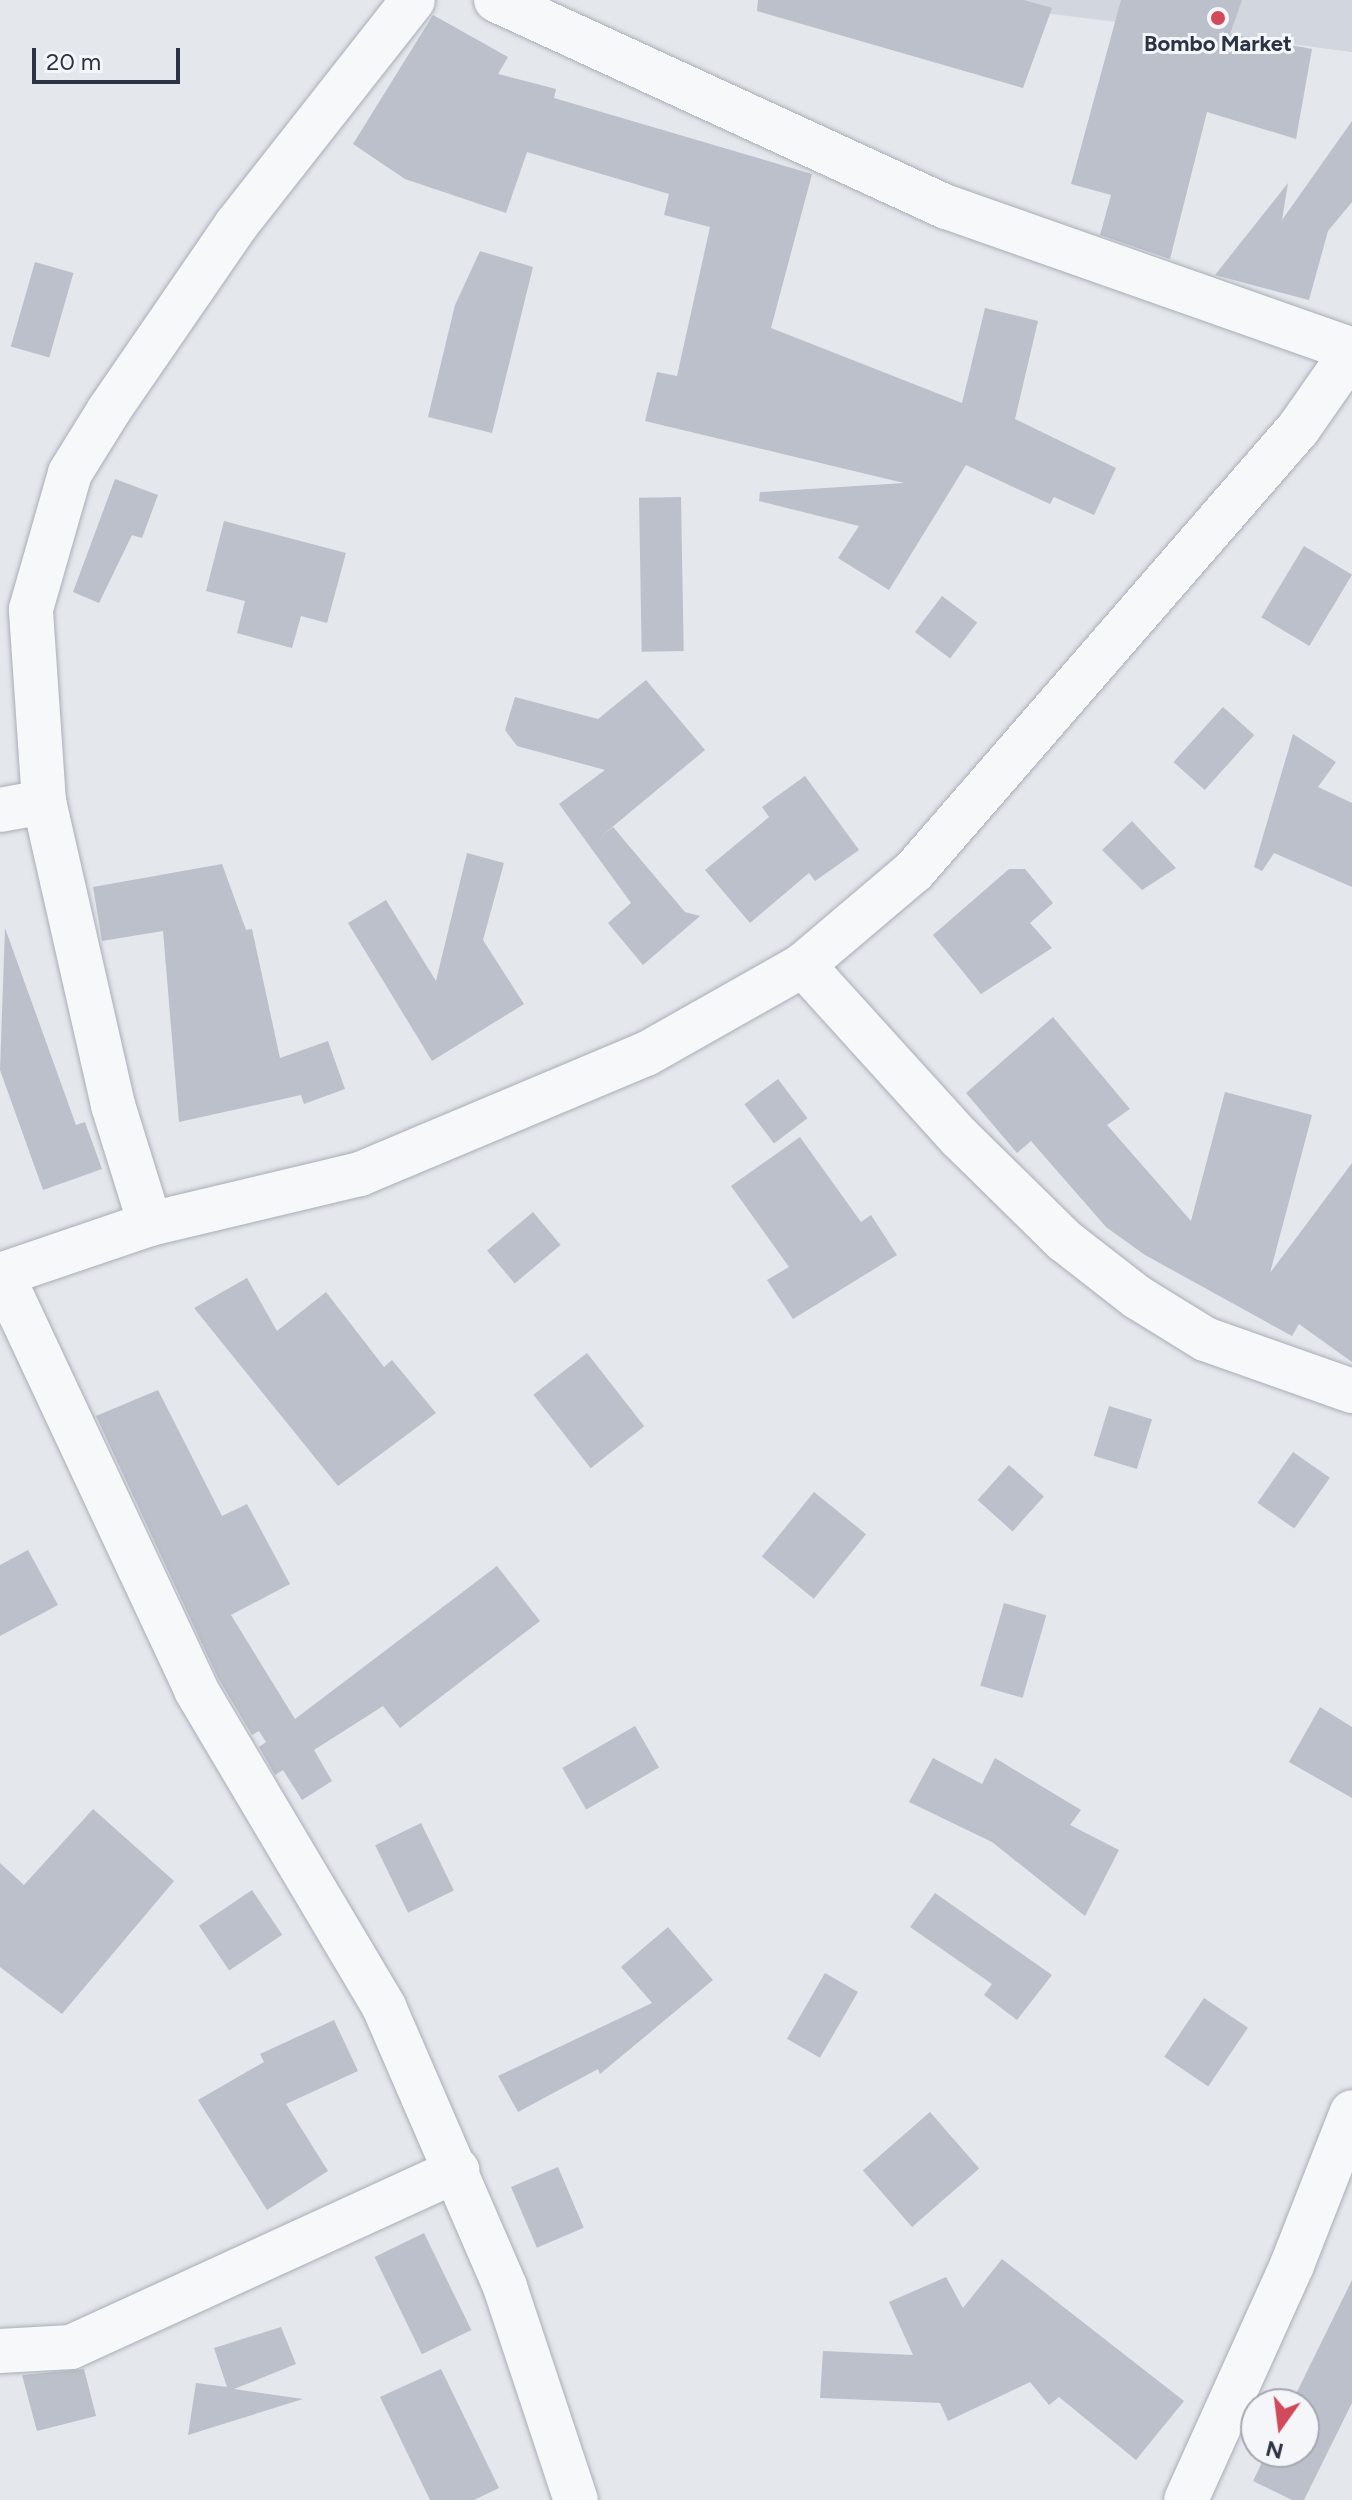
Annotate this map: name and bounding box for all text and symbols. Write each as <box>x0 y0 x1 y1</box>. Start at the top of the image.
marker: Bombo Market <box>1209 9 1227 27</box>
place label: Bombo Market <box>1144 31 1292 57</box>
scale bar <box>36 32 184 82</box>
text: 20 m <box>46 47 101 76</box>
north arrow <box>1240 2388 1320 2468</box>
text: N <box>1263 2435 1286 2465</box>

